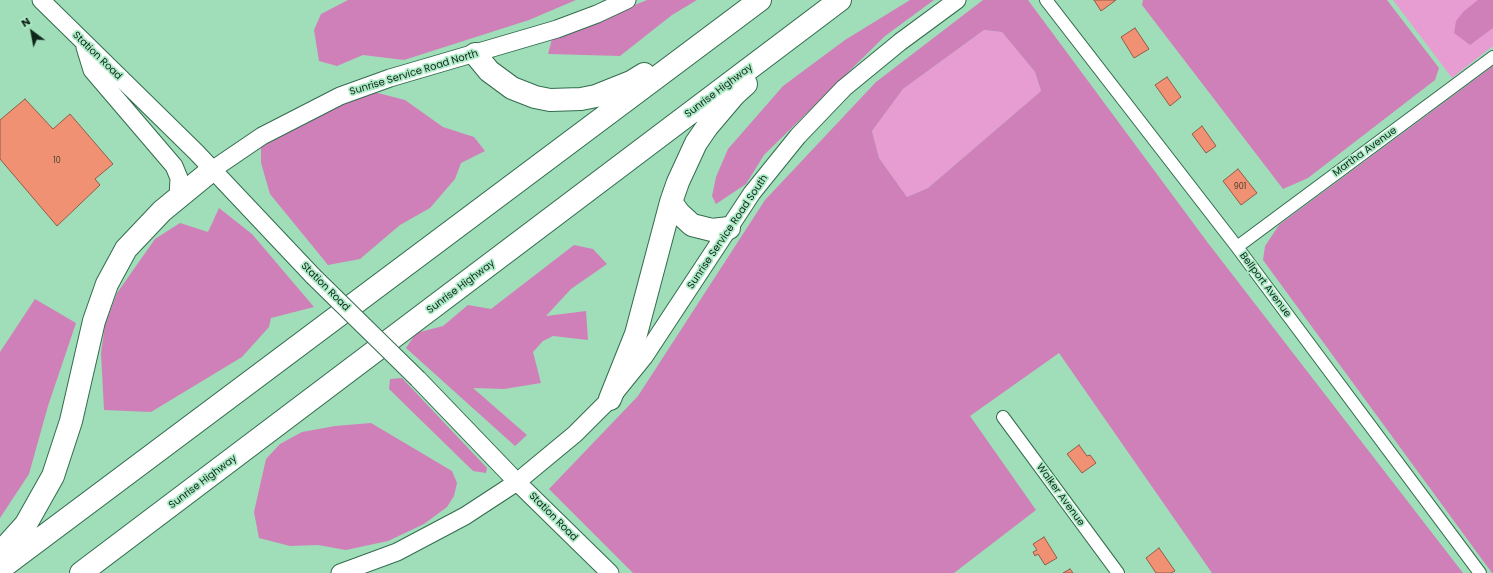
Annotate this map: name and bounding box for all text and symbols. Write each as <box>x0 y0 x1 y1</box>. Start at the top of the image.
north arrow <box>12 12 52 52</box>
text: N <box>18 13 33 31</box>
street label: Station Road <box>70 30 124 82</box>
street label: Sunrise Service Road North <box>348 48 480 98</box>
street label: Sunrise Highway <box>683 62 755 120</box>
street label: Martha Avenue <box>1331 125 1399 179</box>
house number: 10 <box>53 156 61 166</box>
street label: Sunrise Service Road South <box>685 173 771 291</box>
house number: 901 <box>1234 182 1246 192</box>
street label: Bellport Avenue <box>1237 250 1293 320</box>
street label: Sunrise Highway <box>425 258 497 316</box>
street label: Station Road <box>298 260 352 314</box>
street label: Sunrise Highway <box>167 453 239 511</box>
street label: Walker Avenue <box>1033 461 1087 529</box>
street label: Station Road <box>526 490 580 544</box>

